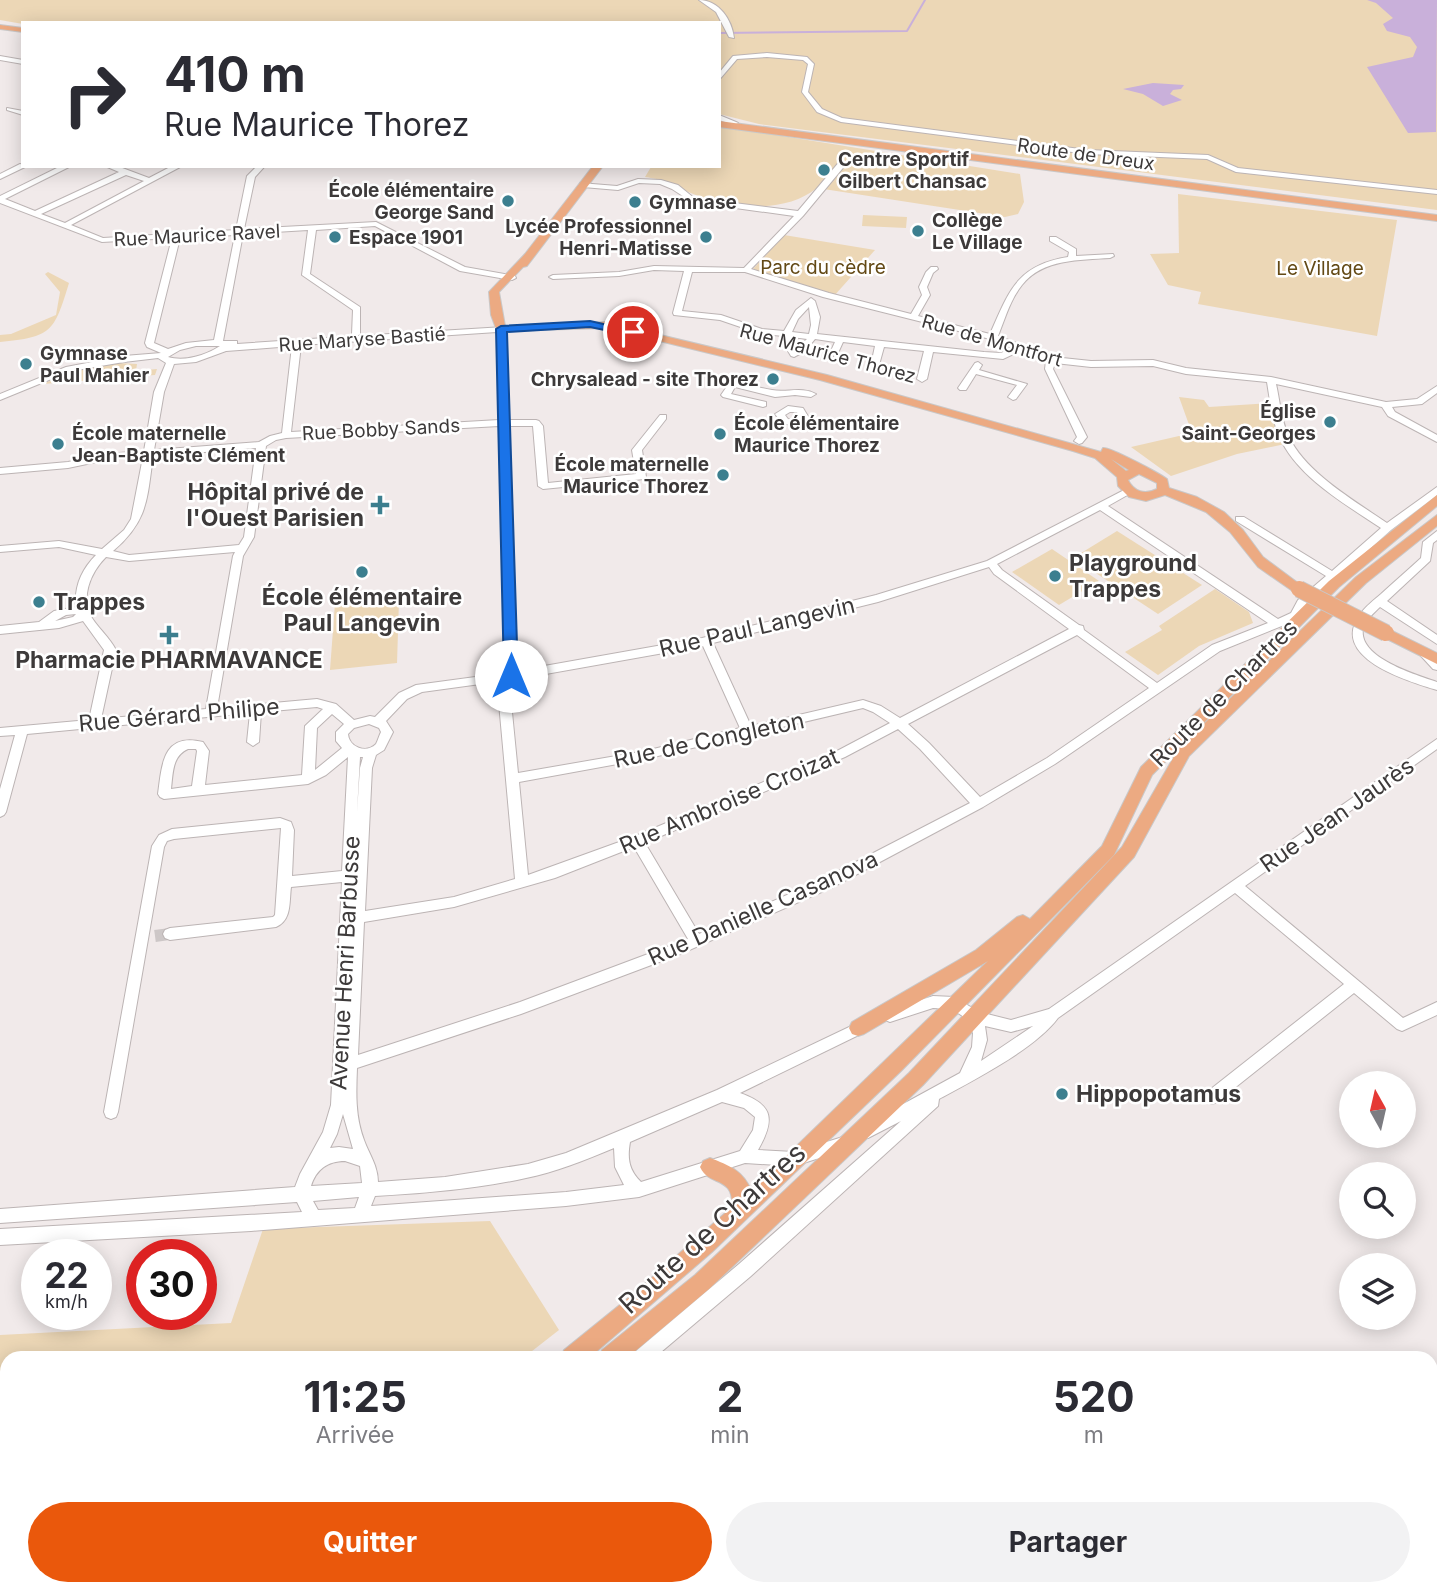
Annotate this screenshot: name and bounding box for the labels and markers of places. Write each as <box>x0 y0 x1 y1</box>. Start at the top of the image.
place label: Centre Sportif Gilbert Chansac <box>838 148 987 193</box>
marker: Centre Sportif Gilbert Chansac <box>816 162 832 178</box>
place label: École élémentaire George Sand <box>329 179 494 224</box>
place label: Gymnase <box>649 191 737 214</box>
marker: École élémentaire George Sand <box>500 193 516 209</box>
marker: Gymnase <box>627 194 643 210</box>
place label: Collège Le Village <box>932 209 1023 254</box>
place label: Lycée Professionnel Henri-Matisse <box>505 215 692 260</box>
marker: Collège Le Village <box>910 223 926 239</box>
place label: Espace 1901 <box>349 226 463 249</box>
marker: Espace 1901 <box>327 229 343 245</box>
marker: Lycée Professionnel Henri-Matisse <box>698 229 714 245</box>
pin <box>603 302 663 362</box>
place label: Gymnase Paul Mahier <box>40 342 150 387</box>
marker: Gymnase Paul Mahier <box>18 356 34 372</box>
place label: Chrysalead - site Thorez <box>531 368 759 391</box>
marker: Chrysalead - site Thorez <box>765 371 781 387</box>
place label: Église Saint-Georges <box>1182 400 1316 445</box>
place label: École élémentaire Maurice Thorez <box>734 412 899 457</box>
marker: Église Saint-Georges <box>1322 414 1338 430</box>
place label: École maternelle Jean-Baptiste Clément <box>72 422 285 467</box>
marker: École élémentaire Maurice Thorez <box>712 426 728 442</box>
marker: École maternelle Jean-Baptiste Clément <box>50 436 66 452</box>
place label: École maternelle Maurice Thorez <box>555 453 709 498</box>
marker: École maternelle Maurice Thorez <box>715 467 731 483</box>
place label: Hôpital privé de l'Ouest Parisien <box>187 478 364 532</box>
marker: Hôpital privé de l'Ouest Parisien <box>370 495 390 515</box>
place label: Playground Trappes <box>1069 549 1197 603</box>
marker: École élémentaire Paul Langevin <box>354 564 370 580</box>
marker: Playground Trappes <box>1047 568 1063 584</box>
place label: École élémentaire Paul Langevin <box>262 583 462 637</box>
place label: Trappes <box>53 588 145 616</box>
marker: Trappes <box>31 594 47 610</box>
marker: Pharmacie PHARMAVANCE <box>161 627 177 643</box>
place label: Pharmacie PHARMAVANCE <box>15 646 323 674</box>
place label: Hippopotamus <box>1076 1080 1241 1108</box>
marker: Hippopotamus <box>1054 1086 1070 1102</box>

